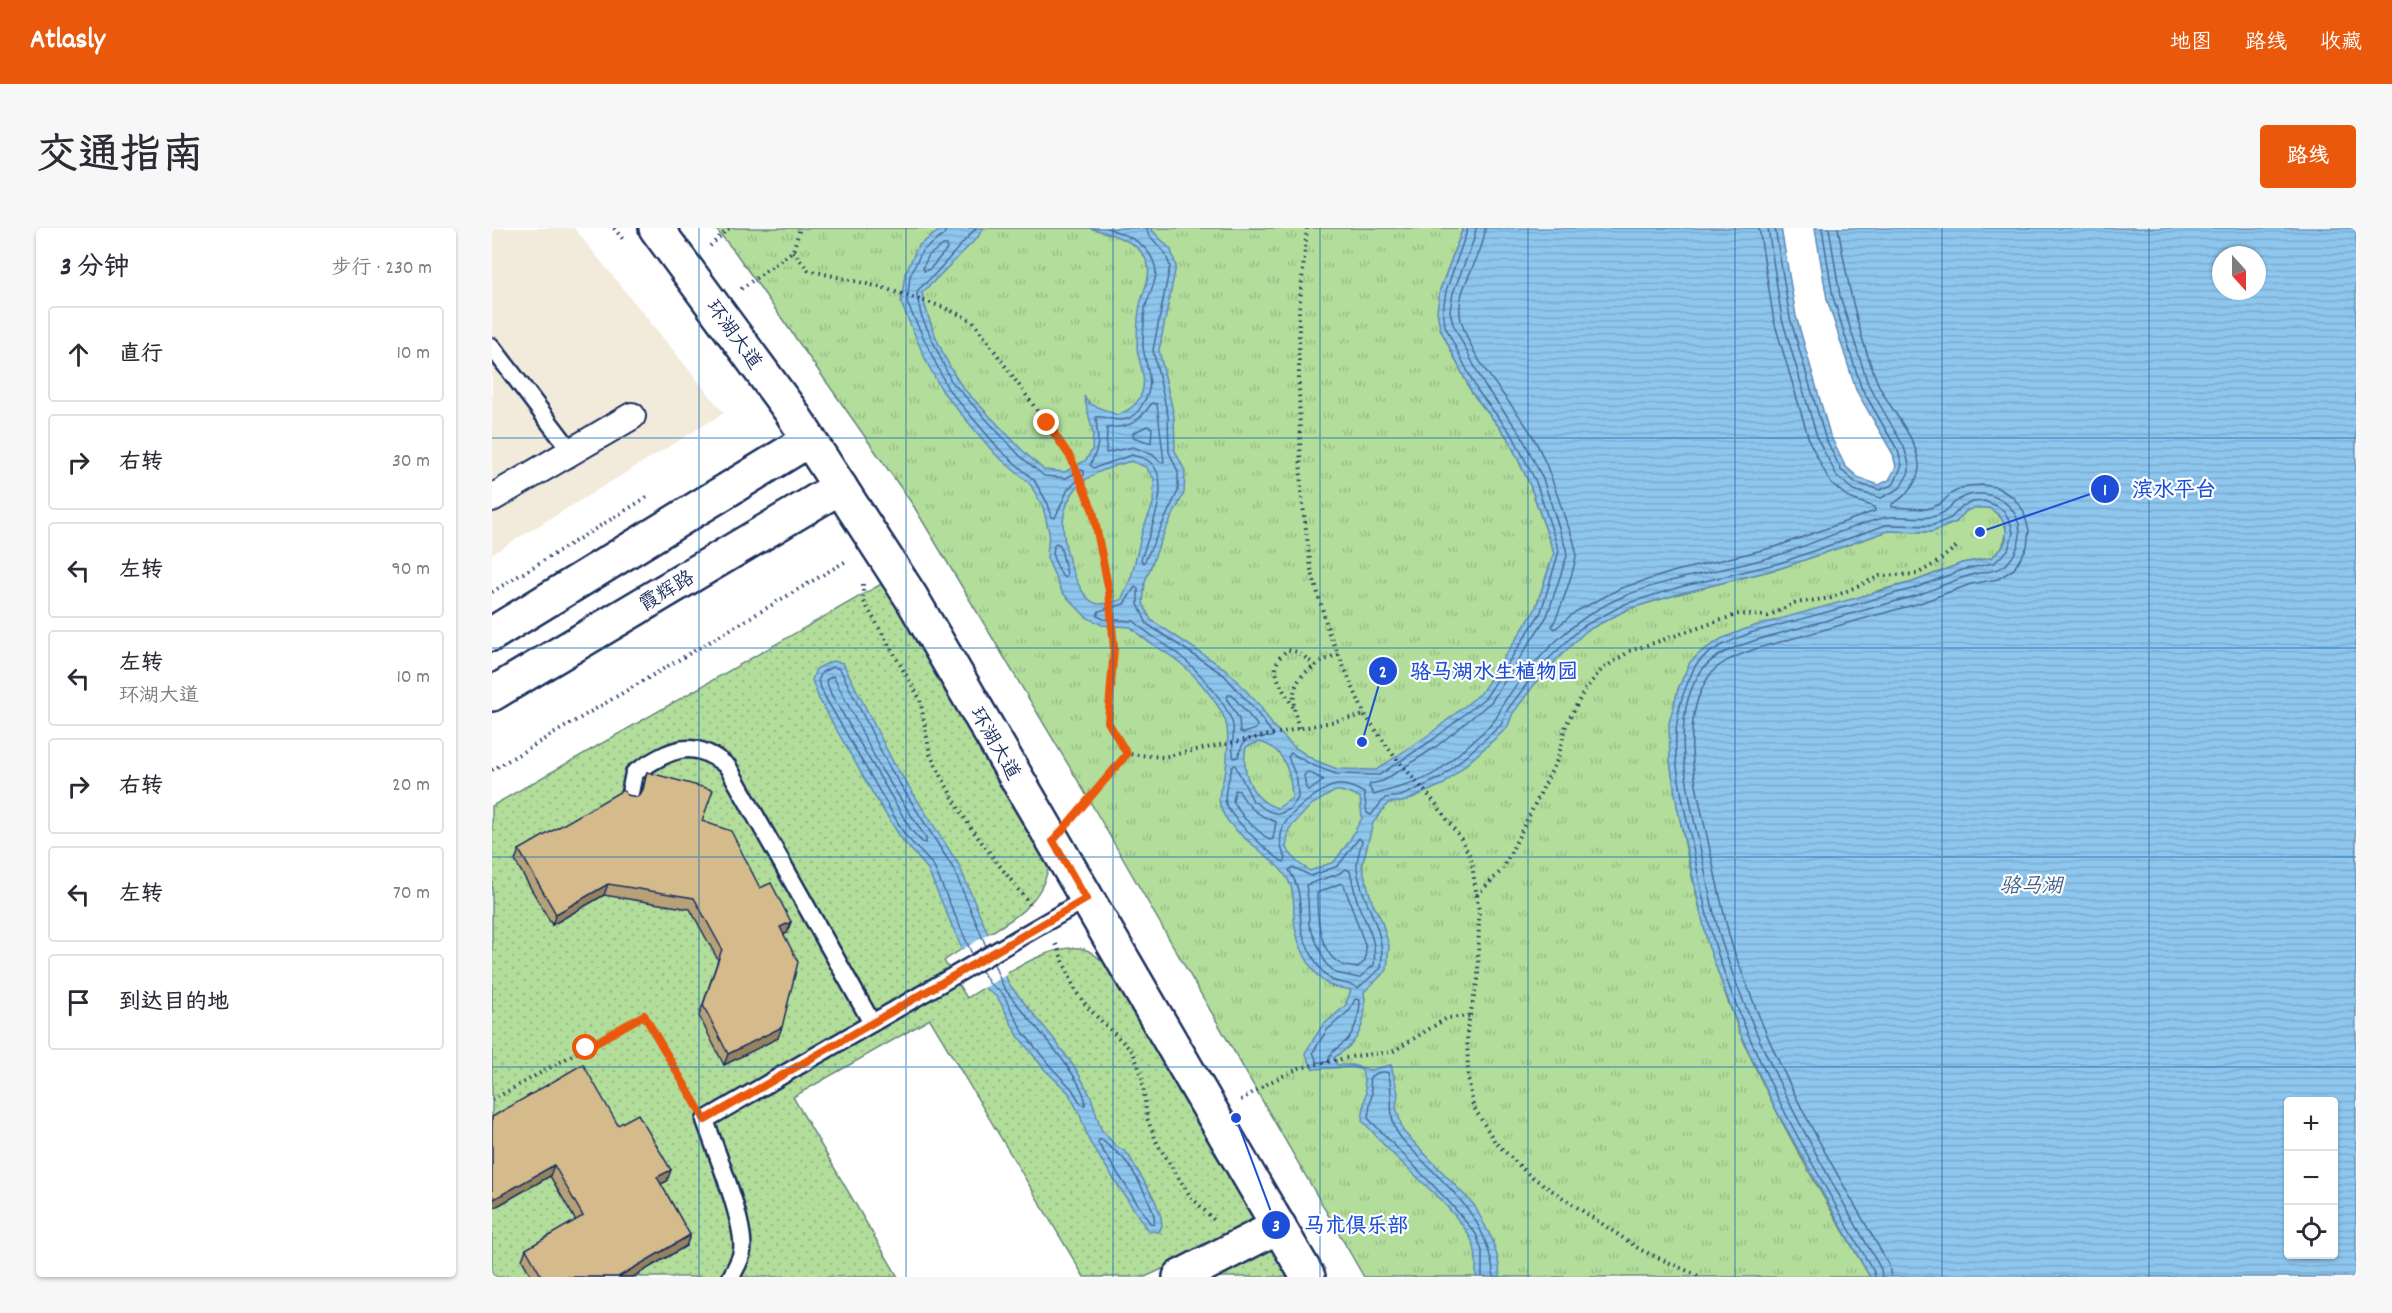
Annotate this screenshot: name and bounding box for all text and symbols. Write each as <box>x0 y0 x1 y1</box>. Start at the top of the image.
text: Atlasly <box>30 22 105 62</box>
text: 地图 <box>2170 29 2212 59</box>
text: 路线 <box>2245 29 2287 59</box>
text: 收藏 <box>2320 29 2362 59</box>
button: 路线 <box>2260 125 2356 188</box>
text: 交通指南 <box>36 129 204 189</box>
north arrow <box>2212 246 2266 300</box>
text: 3 分钟 <box>60 250 130 287</box>
text: 步行 · 230 m <box>331 255 432 283</box>
street label: 环湖大道 <box>698 295 767 376</box>
icon: ahead <box>62 338 95 371</box>
text: 直行 <box>119 340 163 371</box>
text: 10 m <box>396 340 430 368</box>
route end <box>1033 409 1059 435</box>
icon: right <box>62 446 95 479</box>
text: 右转 <box>119 448 163 479</box>
text: 30 m <box>392 448 430 476</box>
callout: 滨水平台 <box>2090 469 2228 508</box>
text: 滨水平台 <box>2132 477 2216 507</box>
text: 1 <box>2103 479 2107 504</box>
icon: left <box>62 554 95 587</box>
text: 左转 <box>119 556 163 587</box>
text: 90 m <box>392 556 430 584</box>
street label: 霞辉路 <box>635 565 701 620</box>
text: 左转 <box>119 649 163 680</box>
callout: 骆马湖水生植物园 <box>1368 651 1590 690</box>
text: 骆马湖水生植物园 <box>1410 659 1578 689</box>
text: 2 <box>1379 661 1387 686</box>
icon: left <box>62 662 95 695</box>
text: 10 m <box>396 664 430 692</box>
text: 环湖大道 <box>119 683 199 711</box>
street label: 环湖大道 <box>961 703 1026 786</box>
icon: right <box>62 770 95 803</box>
text: 右转 <box>119 772 163 803</box>
text: 20 m <box>392 772 430 800</box>
water label: 骆马湖 <box>2000 873 2064 903</box>
icon: left <box>62 878 95 911</box>
text: 左转 <box>119 880 163 911</box>
text: 70 m <box>393 880 430 908</box>
icon: arrive <box>62 986 95 1019</box>
text: 到达目的地 <box>119 988 229 1019</box>
route start <box>572 1034 598 1060</box>
map controls <box>2284 1097 2338 1259</box>
button: + <box>2284 1097 2338 1151</box>
button: − <box>2284 1151 2338 1205</box>
callout: 马术俱乐部 <box>1261 1205 1420 1244</box>
button: locate <box>2284 1205 2338 1259</box>
text: 马术俱乐部 <box>1304 1213 1409 1243</box>
text: 3 <box>1272 1215 1280 1240</box>

